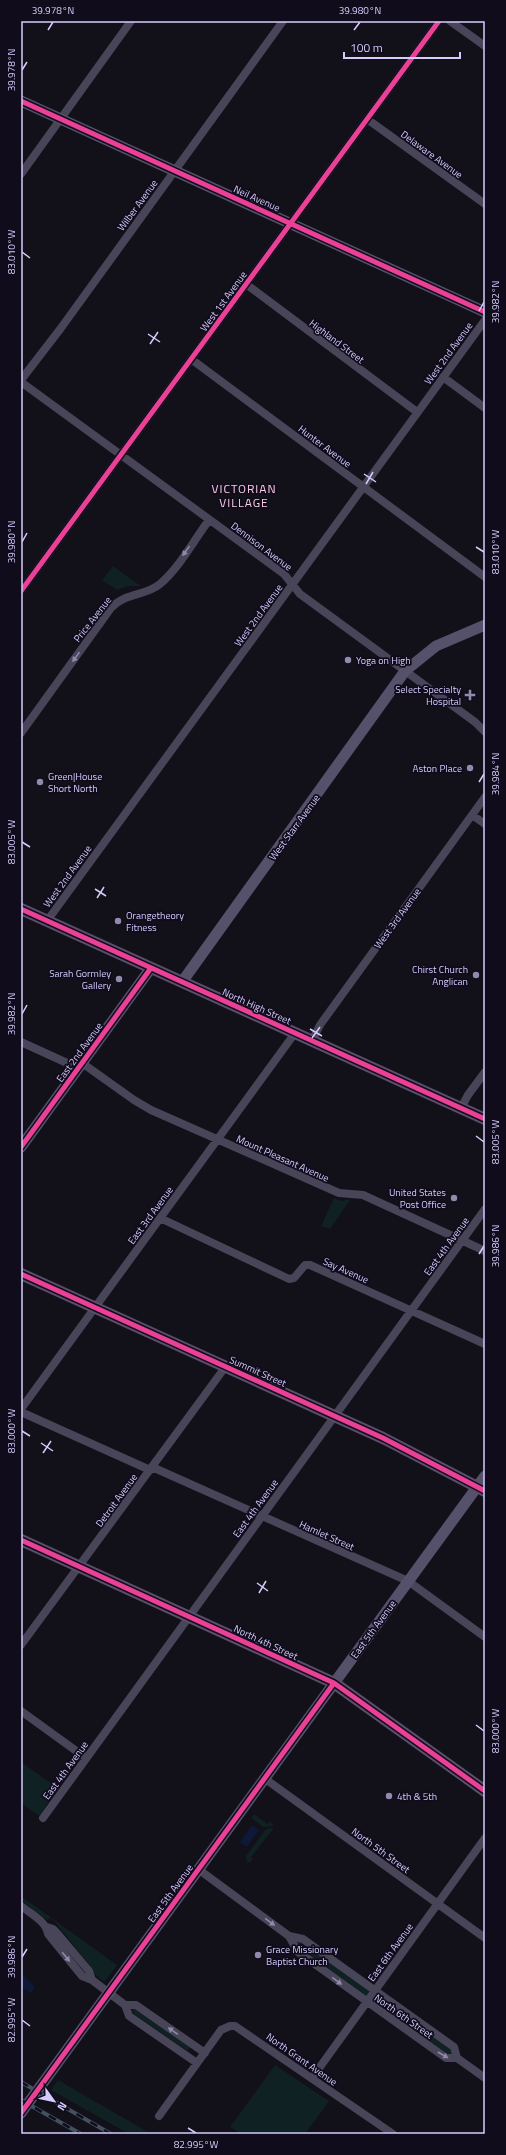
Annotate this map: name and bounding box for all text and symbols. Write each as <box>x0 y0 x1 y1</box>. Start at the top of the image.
text: 39.978°N <box>32 3 74 18</box>
text: 39.980°N <box>339 3 381 18</box>
scale bar <box>344 34 460 60</box>
text: 100 m <box>350 38 383 57</box>
text: 39.978°N <box>4 49 19 91</box>
street label: Delaware Avenue <box>398 127 466 182</box>
street label: Wilber Avenue <box>114 176 161 234</box>
street label: Neil Avenue <box>231 181 283 215</box>
text: 83.010°W <box>4 230 19 274</box>
street label: West 1st Avenue <box>196 268 250 335</box>
text: 39.982°N <box>488 281 503 323</box>
street label: Highland Street <box>306 316 368 367</box>
street label: West 2nd Avenue <box>421 319 476 388</box>
street label: Hunter Avenue <box>295 421 354 471</box>
district label: VICTORIAN VILLAGE <box>211 479 277 512</box>
street label: Dennison Avenue <box>228 518 295 574</box>
text: 39.980°N <box>4 521 19 563</box>
text: 83.010°W <box>488 530 503 574</box>
one-way arrow <box>182 546 191 557</box>
street label: West 2nd Avenue <box>231 581 286 650</box>
street label: Price Avenue <box>70 593 115 645</box>
one-way arrow <box>72 652 80 662</box>
place label: Yoga on High <box>356 653 411 668</box>
marker: Yoga on High <box>343 655 353 665</box>
place label: Select Specialty Hospital <box>395 682 461 709</box>
marker: Select Specialty Hospital <box>464 689 476 701</box>
text: 39.984°N <box>488 753 503 795</box>
place label: Aston Place <box>412 761 462 776</box>
marker: Aston Place <box>465 763 475 773</box>
place label: Green|House Short North <box>48 769 102 796</box>
marker: Green|House Short North <box>35 777 45 787</box>
street label: West Starr Avenue <box>265 791 323 863</box>
text: 83.005°W <box>4 820 19 864</box>
street label: West 2nd Avenue <box>40 842 95 911</box>
street label: West 3rd Avenue <box>370 885 425 952</box>
place label: Orangetheory Fitness <box>126 908 184 935</box>
marker: Orangetheory Fitness <box>113 916 123 926</box>
place label: Chirst Church Anglican <box>412 962 468 989</box>
place label: Sarah Gormley Gallery <box>49 966 111 993</box>
marker: Chirst Church Anglican <box>471 970 481 980</box>
marker: Sarah Gormley Gallery <box>114 974 124 984</box>
street label: North High Street <box>220 985 294 1029</box>
text: 39.982°N <box>4 993 19 1035</box>
street label: East 2nd Avenue <box>53 1019 106 1085</box>
text: 83.005°W <box>488 1120 503 1164</box>
street label: Mount Pleasant Avenue <box>234 1131 332 1186</box>
street label: East 3rd Avenue <box>124 1183 177 1247</box>
place label: United States Post Office <box>389 1185 446 1212</box>
marker: United States Post Office <box>449 1193 459 1203</box>
street label: East 4th Avenue <box>420 1214 473 1279</box>
text: 39.986°N <box>488 1225 503 1267</box>
street label: Say Avenue <box>320 1254 371 1287</box>
street label: Summit Street <box>227 1352 289 1391</box>
text: 83.000°W <box>4 1409 19 1453</box>
street label: Detroit Avenue <box>92 1470 141 1530</box>
street label: East 4th Avenue <box>229 1476 282 1541</box>
street label: Hamlet Street <box>297 1517 357 1554</box>
street label: East 5th Avenue <box>347 1597 400 1662</box>
street label: North 4th Street <box>231 1621 301 1664</box>
text: 83.000°W <box>488 1709 503 1753</box>
street label: East 4th Avenue <box>39 1738 92 1803</box>
place label: 4th & 5th <box>397 1789 437 1804</box>
marker: 4th & 5th <box>384 1791 394 1801</box>
street label: North 5th Street <box>348 1824 413 1877</box>
street label: East 5th Avenue <box>144 1861 197 1926</box>
one-way arrow <box>265 1918 276 1926</box>
street label: East 6th Avenue <box>364 1920 417 1985</box>
text: 39.986°N <box>4 1936 19 1978</box>
place label: Grace Missionary Baptist Church <box>266 1942 338 1969</box>
marker: Grace Missionary Baptist Church <box>253 1950 263 1960</box>
one-way arrow <box>62 1951 71 1962</box>
one-way arrow <box>332 1977 342 1985</box>
street label: North 6th Street <box>371 1990 437 2043</box>
text: 82.995°W <box>4 1998 19 2042</box>
one-way arrow <box>167 2027 178 2035</box>
street label: North Grant Avenue <box>263 2029 340 2090</box>
one-way arrow <box>437 2052 449 2059</box>
north arrow <box>34 2081 74 2121</box>
text: N <box>54 2099 71 2114</box>
text: 82.995°W <box>174 2137 218 2152</box>

